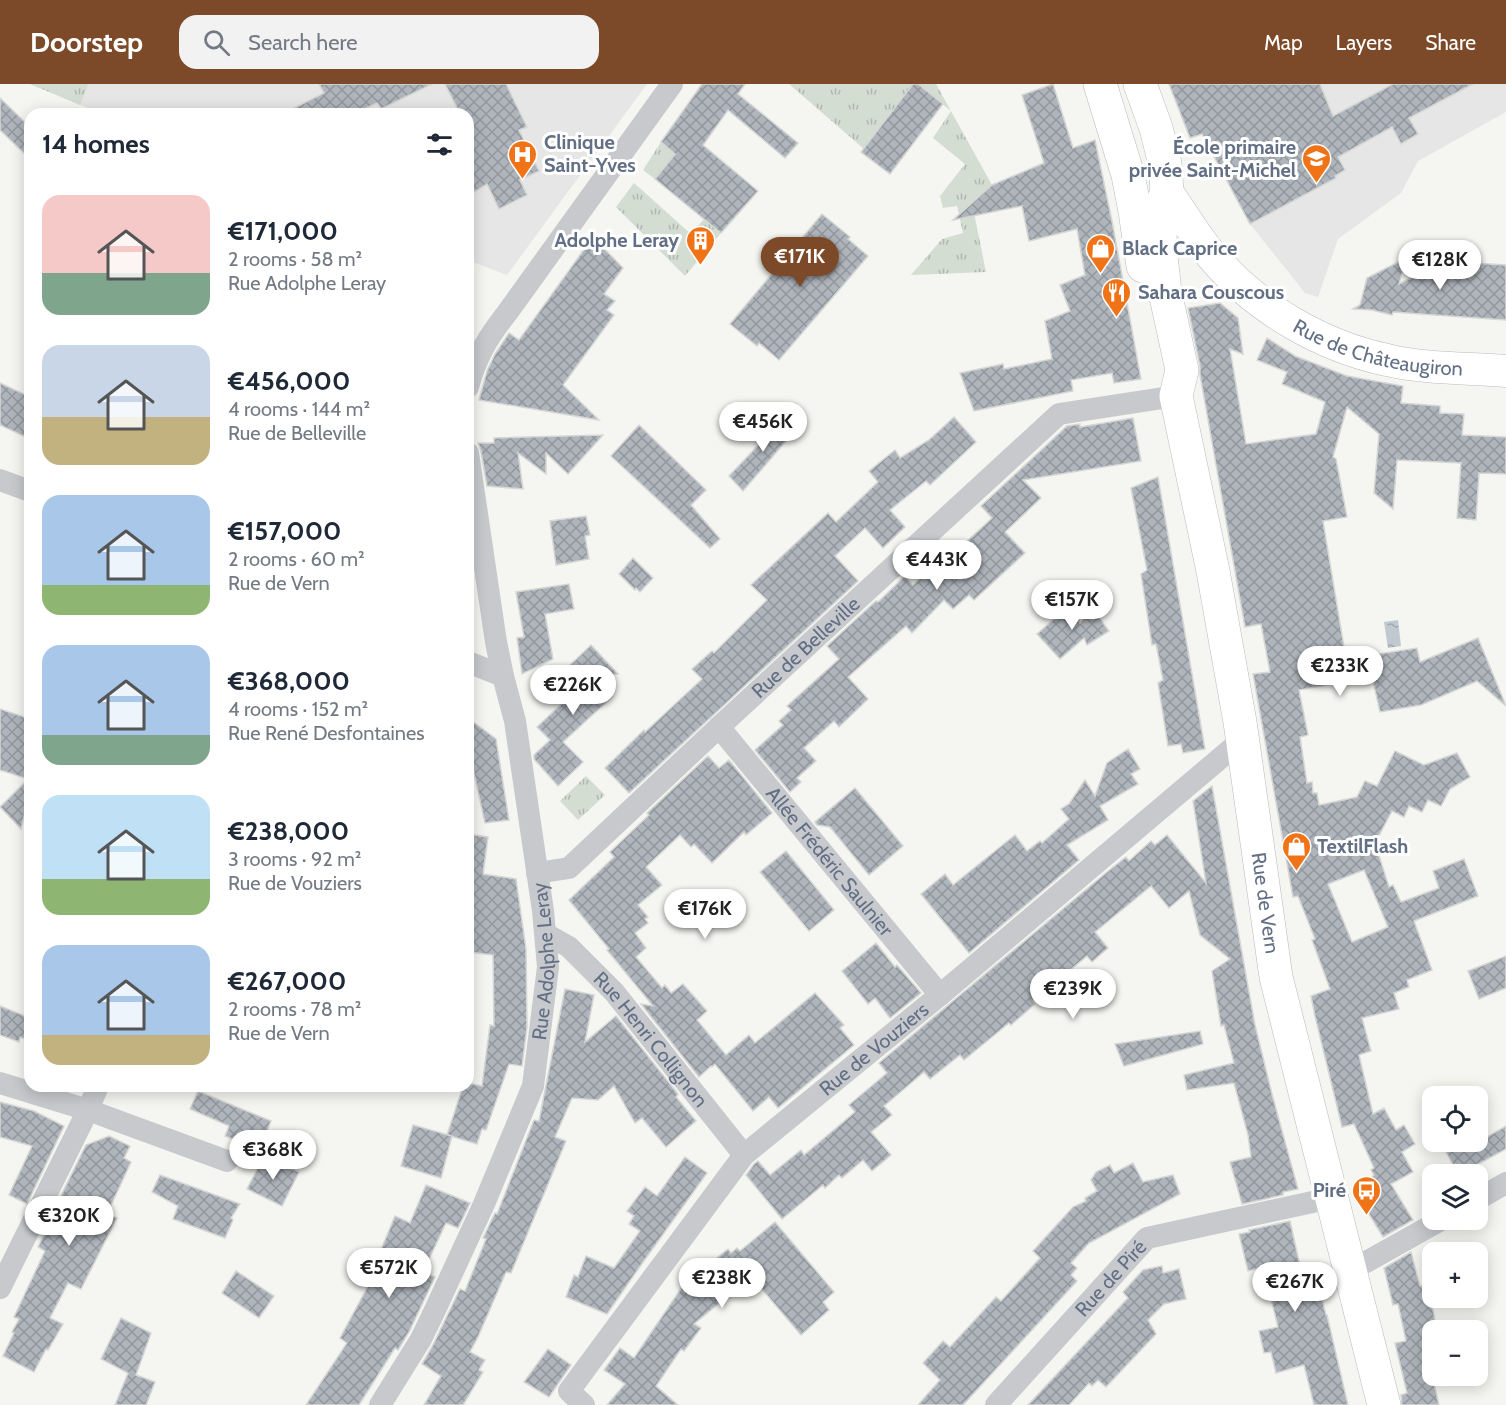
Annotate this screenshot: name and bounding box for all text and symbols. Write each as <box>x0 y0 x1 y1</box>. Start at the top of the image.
search box <box>179 15 599 69</box>
text: Doorstep <box>30 25 143 59</box>
icon: search <box>200 26 233 59</box>
text: Search here <box>248 29 357 56</box>
text: Map <box>1264 30 1303 55</box>
text: Layers <box>1336 30 1392 55</box>
text: Share <box>1425 30 1476 55</box>
text: 14 homes <box>42 128 150 160</box>
icon: filters <box>423 128 456 161</box>
place label: Clinique Saint-Yves <box>544 130 636 177</box>
place label: École primaire privée Saint-Michel <box>1129 135 1296 182</box>
hospital icon: Clinique Saint-Yves <box>507 138 539 180</box>
school or university icon: École primaire privée Saint-Michel <box>1301 142 1333 184</box>
text: €171,000 <box>228 215 338 247</box>
icon: home <box>90 219 162 291</box>
building icon: Adolphe Leray <box>684 224 716 266</box>
place label: Adolphe Leray <box>554 228 679 252</box>
shop icon: Black Caprice <box>1085 232 1117 274</box>
place label: Black Caprice <box>1122 236 1237 260</box>
pin: €171K <box>758 237 842 288</box>
pin: €128K <box>1398 240 1482 291</box>
text: €171K <box>775 244 825 268</box>
text: 2 rooms · 58 m² <box>228 247 362 271</box>
text: €128K <box>1412 247 1468 271</box>
text: Rue Adolphe Leray <box>228 271 386 295</box>
restaurant icon: Sahara Couscous <box>1101 276 1133 318</box>
place label: Sahara Couscous <box>1138 280 1284 304</box>
street label: Rue de Châteaugiron <box>1289 314 1463 381</box>
text: €456,000 <box>228 365 350 397</box>
icon: home <box>90 369 162 441</box>
text: 4 rooms · 144 m² <box>228 397 370 421</box>
pin: €456K <box>721 402 805 453</box>
text: €456K <box>733 409 793 433</box>
text: Rue de Belleville <box>228 421 366 445</box>
text: €157,000 <box>228 515 341 547</box>
icon: home <box>90 519 162 591</box>
pin: €443K <box>895 540 979 591</box>
text: 2 rooms · 60 m² <box>228 547 365 571</box>
text: €443K <box>907 547 967 571</box>
text: Rue de Vern <box>228 571 330 595</box>
pin: €157K <box>1030 580 1114 631</box>
text: €157K <box>1045 587 1099 611</box>
street label: Rue de Belleville <box>747 592 865 703</box>
pin: €233K <box>1298 646 1382 697</box>
text: €233K <box>1311 653 1369 677</box>
text: €368,000 <box>228 665 350 697</box>
pin: €226K <box>531 665 615 716</box>
icon: home <box>90 669 162 741</box>
text: €226K <box>544 672 602 696</box>
text: 4 rooms · 152 m² <box>228 697 368 721</box>
text: Rue René Desfontaines <box>228 721 425 745</box>
street label: Allée Frédéric Saulnier <box>761 782 899 941</box>
text: €238,000 <box>228 815 349 847</box>
icon: home <box>90 819 162 891</box>
shop icon: TextilFlash <box>1280 830 1312 872</box>
place label: TextilFlash <box>1317 834 1408 858</box>
text: 3 rooms · 92 m² <box>228 847 361 871</box>
street label: Rue de Vern <box>1247 851 1285 955</box>
text: Rue de Vouziers <box>228 871 362 895</box>
street label: Rue Adolphe Leray <box>527 881 560 1041</box>
pin: €176K <box>663 889 747 940</box>
text: €176K <box>678 896 732 920</box>
text: €267,000 <box>228 965 346 997</box>
street label: Rue Henri Collignon <box>589 967 713 1112</box>
icon: home <box>90 969 162 1041</box>
pin: €239K <box>1031 969 1115 1020</box>
text: €239K <box>1044 976 1102 1000</box>
text: 2 rooms · 78 m² <box>228 997 361 1021</box>
street label: Rue de Vouziers <box>814 997 933 1101</box>
text: Rue de Vern <box>228 1021 330 1045</box>
map controls <box>1422 1086 1488 1386</box>
button: locate <box>1422 1086 1488 1152</box>
pin: €368K <box>231 1130 315 1181</box>
text: €368K <box>243 1137 303 1161</box>
button: layers <box>1422 1164 1488 1230</box>
bus stop icon: Piré <box>1351 1174 1383 1216</box>
place label: Piré <box>1313 1178 1346 1202</box>
pin: €320K <box>27 1196 111 1247</box>
text: €320K <box>39 1203 99 1227</box>
street label: Rue de Piré <box>1070 1235 1151 1321</box>
button: + <box>1422 1242 1488 1308</box>
pin: €572K <box>347 1248 431 1299</box>
text: €572K <box>361 1255 417 1279</box>
pin: €238K <box>680 1258 764 1309</box>
pin: €267K <box>1253 1262 1337 1313</box>
text: €238K <box>693 1265 751 1289</box>
text: €267K <box>1266 1269 1324 1293</box>
button: − <box>1422 1320 1488 1386</box>

